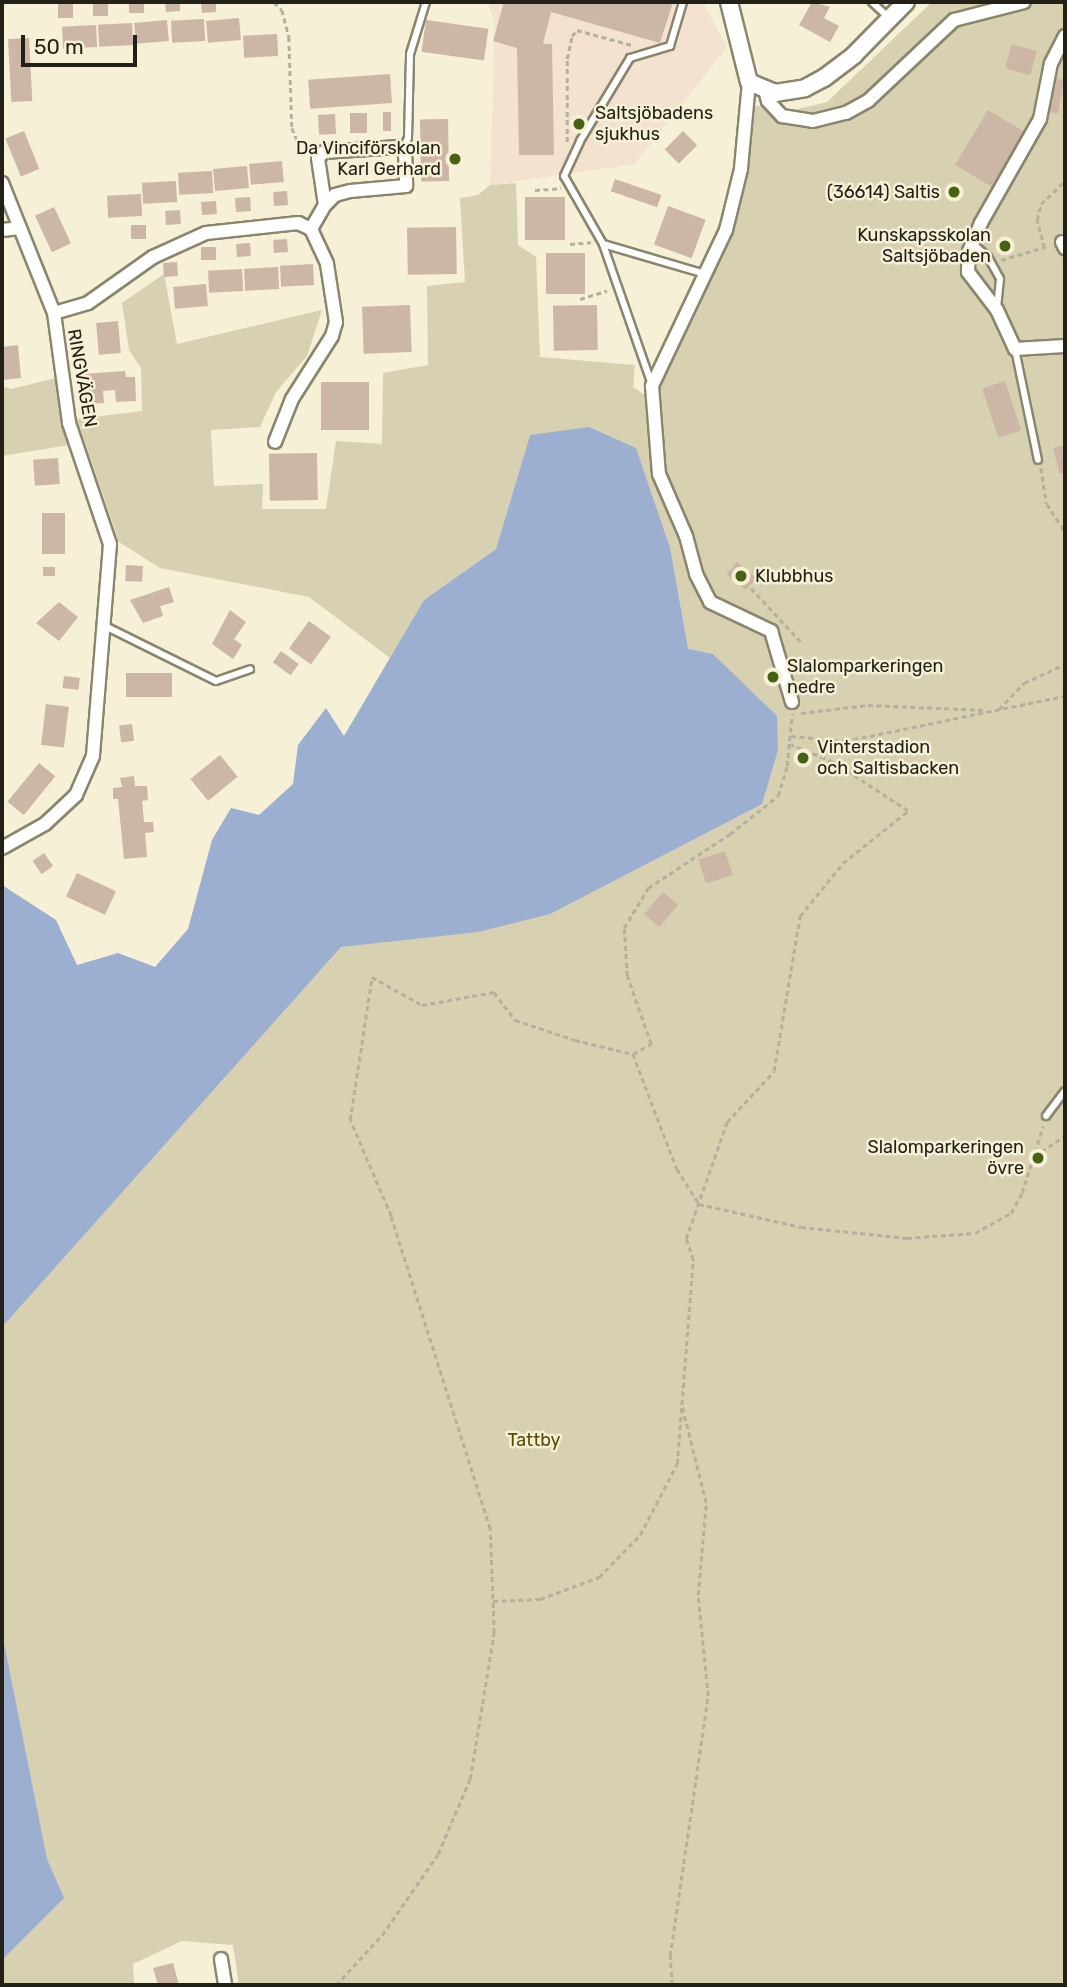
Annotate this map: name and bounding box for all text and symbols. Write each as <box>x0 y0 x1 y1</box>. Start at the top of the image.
scale bar <box>24 21 140 65</box>
text: 50 m <box>34 34 84 59</box>
place label: Saltsjöbadens sjukhus <box>595 103 713 146</box>
marker: Saltsjöbadens sjukhus <box>569 114 589 134</box>
place label: Da Vinciförskolan Karl Gerhard <box>295 138 441 180</box>
marker: Da Vinciförskolan Karl Gerhard <box>447 151 463 167</box>
place label: (36614) Saltis <box>827 181 940 203</box>
marker: (36614) Saltis <box>946 184 962 200</box>
place label: Kunskapsskolan Saltsjöbaden <box>857 225 991 268</box>
marker: Kunskapsskolan Saltsjöbaden <box>997 238 1013 254</box>
street label: RINGVÄGEN <box>63 327 101 429</box>
place label: Klubbhus <box>755 565 833 587</box>
marker: Klubbhus <box>733 568 749 584</box>
place label: Slalomparkeringen nedre <box>787 656 943 698</box>
marker: Slalomparkeringen nedre <box>765 669 781 685</box>
place label: Vinterstadion och Saltisbacken <box>817 737 959 780</box>
marker: Vinterstadion och Saltisbacken <box>795 750 811 766</box>
place label: Slalomparkeringen övre <box>868 1137 1024 1180</box>
marker: Slalomparkeringen övre <box>1030 1150 1046 1166</box>
park label: Tattby <box>508 1429 560 1451</box>

